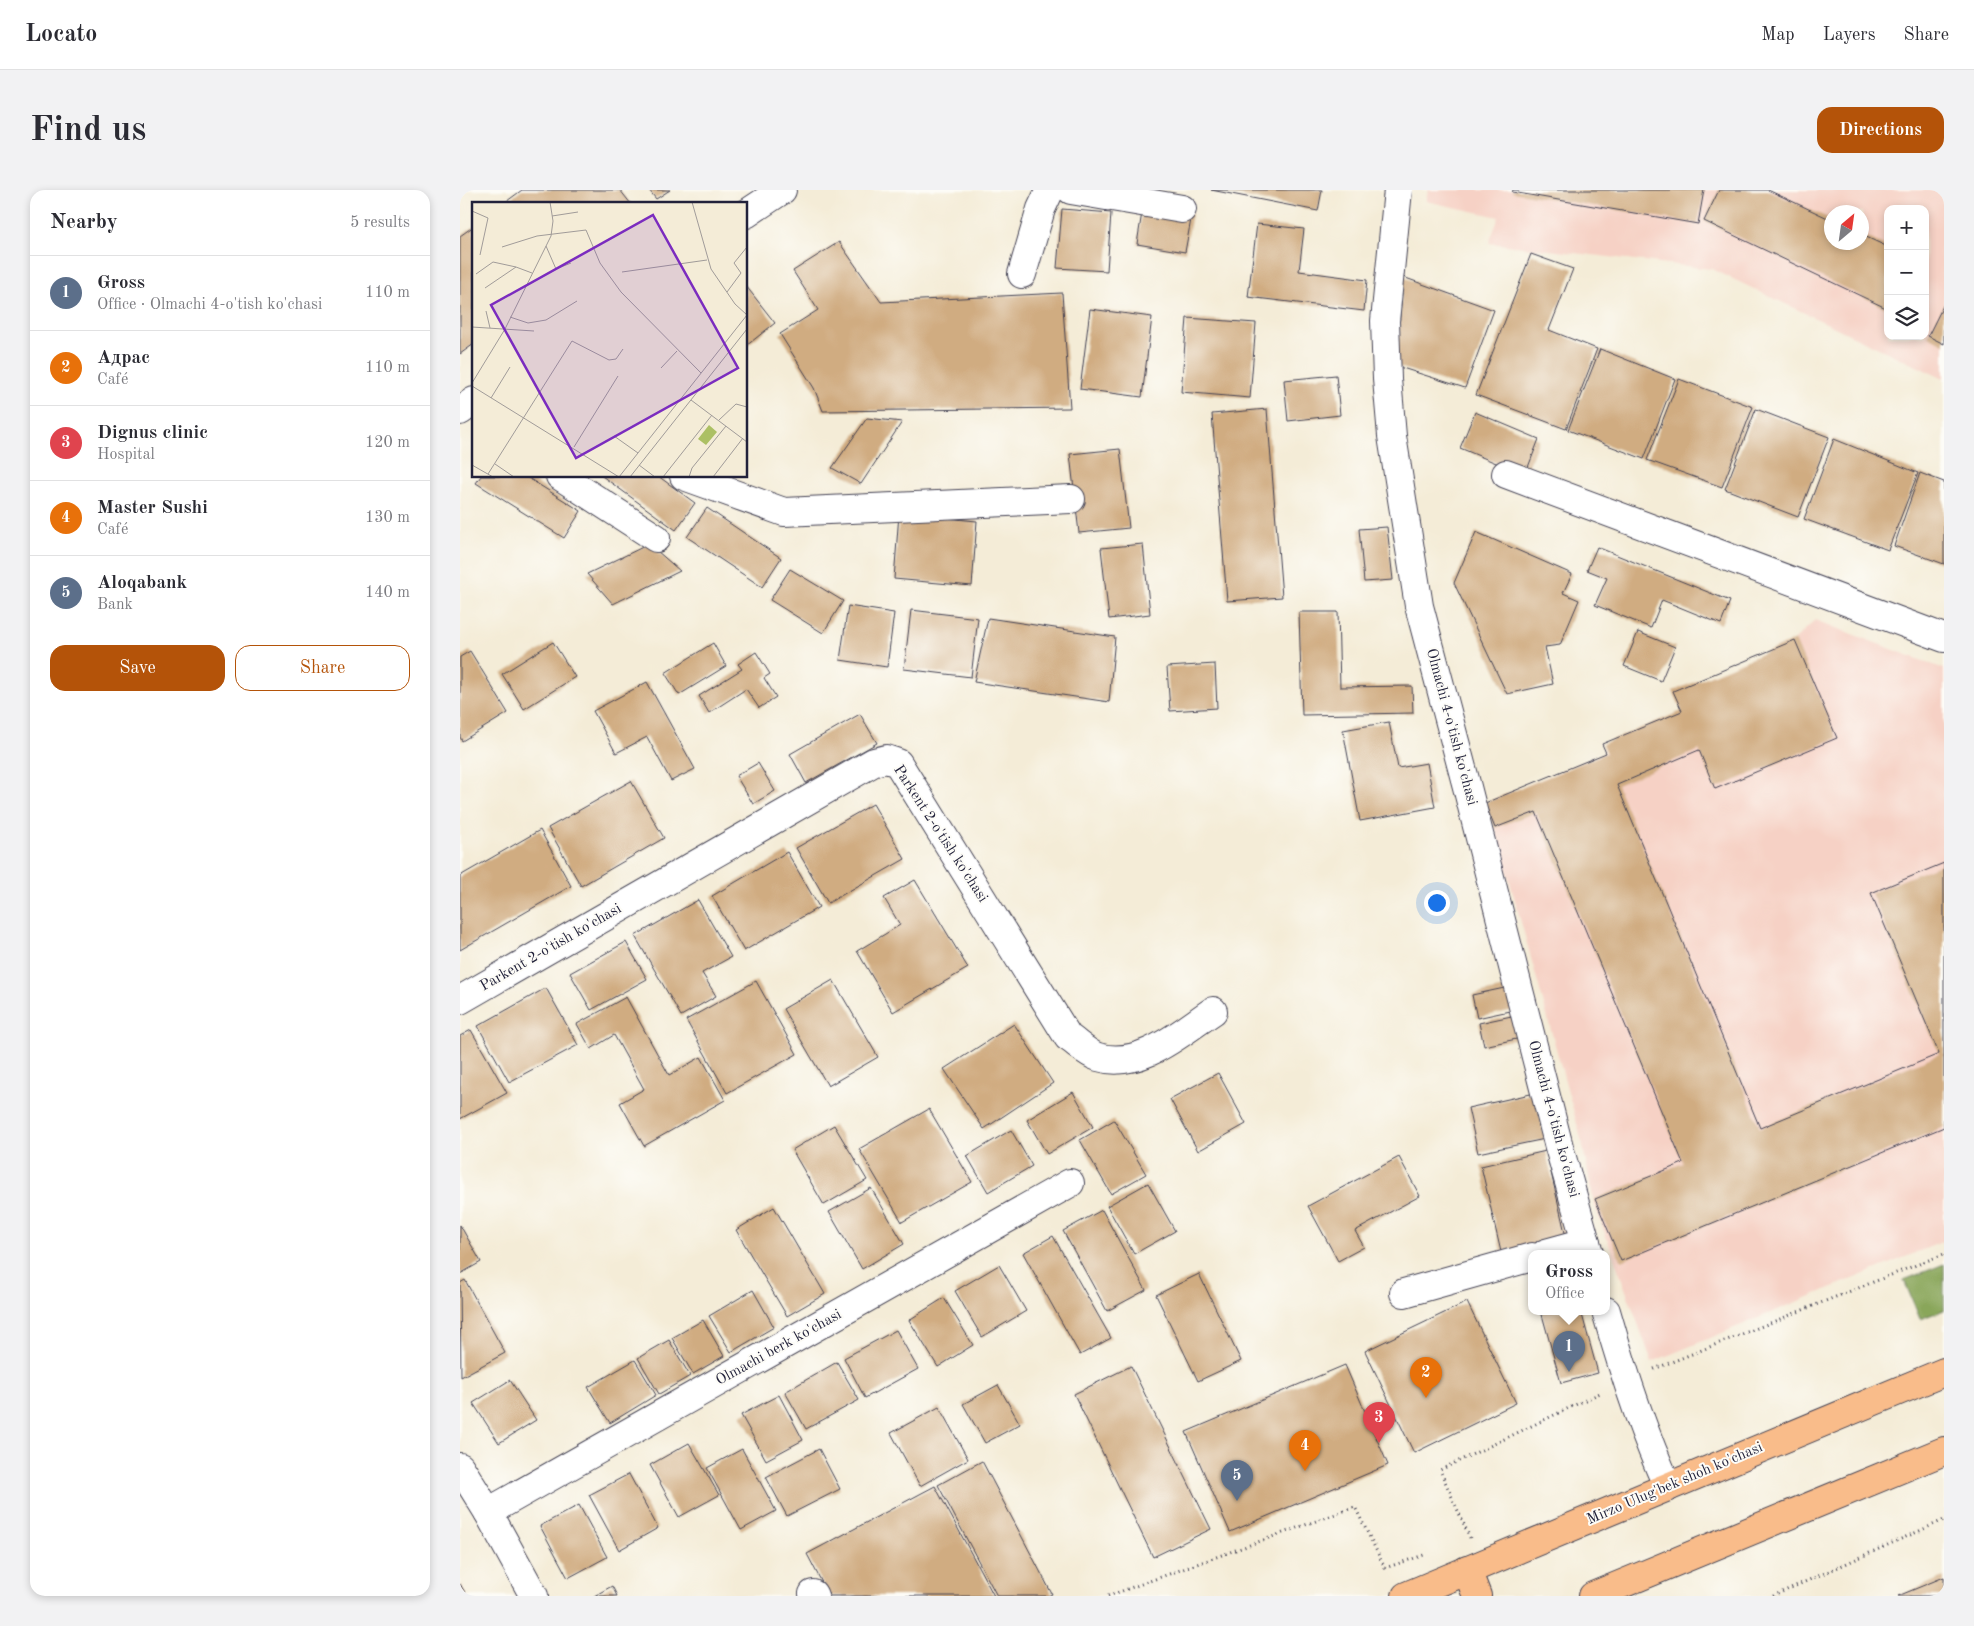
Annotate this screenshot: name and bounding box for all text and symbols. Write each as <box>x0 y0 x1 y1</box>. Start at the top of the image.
text: Locato <box>25 23 97 47</box>
text: Map <box>1761 26 1795 44</box>
text: Layers <box>1823 26 1875 44</box>
text: Share <box>1903 26 1949 44</box>
button: Directions <box>1817 107 1944 153</box>
text: Find us <box>30 113 146 148</box>
inset map <box>472 202 748 478</box>
north arrow <box>1824 205 1869 250</box>
map controls <box>1884 205 1929 340</box>
button: + <box>1884 205 1929 250</box>
text: Nearby <box>50 212 118 233</box>
text: 5 results <box>350 215 410 231</box>
button: − <box>1884 250 1929 295</box>
text: Gross <box>97 274 145 293</box>
text: 1 <box>61 285 71 301</box>
text: 110 m <box>365 285 410 301</box>
button: layers <box>1884 295 1929 340</box>
text: Office · Olmachi 4-o'tish ko'chasi <box>97 297 322 313</box>
text: Адрас <box>97 349 150 368</box>
text: 2 <box>61 360 71 376</box>
text: 110 m <box>365 360 410 376</box>
text: Café <box>97 372 128 388</box>
text: Dignus clinic <box>97 424 208 443</box>
text: 3 <box>61 435 71 451</box>
text: 120 m <box>365 435 410 451</box>
text: Hospital <box>97 447 155 463</box>
text: Master Sushi <box>97 499 208 518</box>
text: 4 <box>61 510 71 526</box>
text: 130 m <box>365 510 410 526</box>
text: Café <box>97 522 128 538</box>
text: Aloqabank <box>97 574 187 593</box>
text: 5 <box>61 585 71 601</box>
text: 140 m <box>365 585 410 601</box>
text: Bank <box>97 597 133 613</box>
button: Save <box>50 645 225 691</box>
button: Share <box>235 645 410 691</box>
street label: Olmachi 4-o'tish ko'chasi <box>1423 647 1479 807</box>
street label: Parkent 2-o'tish ko'chasi <box>890 763 990 905</box>
your location <box>1424 890 1450 916</box>
street label: Parkent 2-o'tish ko'chasi <box>478 901 624 995</box>
street label: Olmachi 4-o'tish ko'chasi <box>1525 1039 1581 1199</box>
popup <box>1528 1250 1610 1315</box>
text: Gross <box>1545 1263 1593 1282</box>
text: Office <box>1545 1286 1584 1302</box>
street label: Olmachi berk ko'chasi <box>714 1307 844 1389</box>
pin: 1 <box>1553 1331 1585 1372</box>
pin: 2 <box>1410 1357 1442 1398</box>
pin: 3 <box>1363 1402 1395 1443</box>
pin: 4 <box>1289 1430 1321 1471</box>
street label: Mirzo Ulug'bek shoh ko'chasi <box>1585 1440 1765 1528</box>
pin: 5 <box>1221 1460 1253 1501</box>

